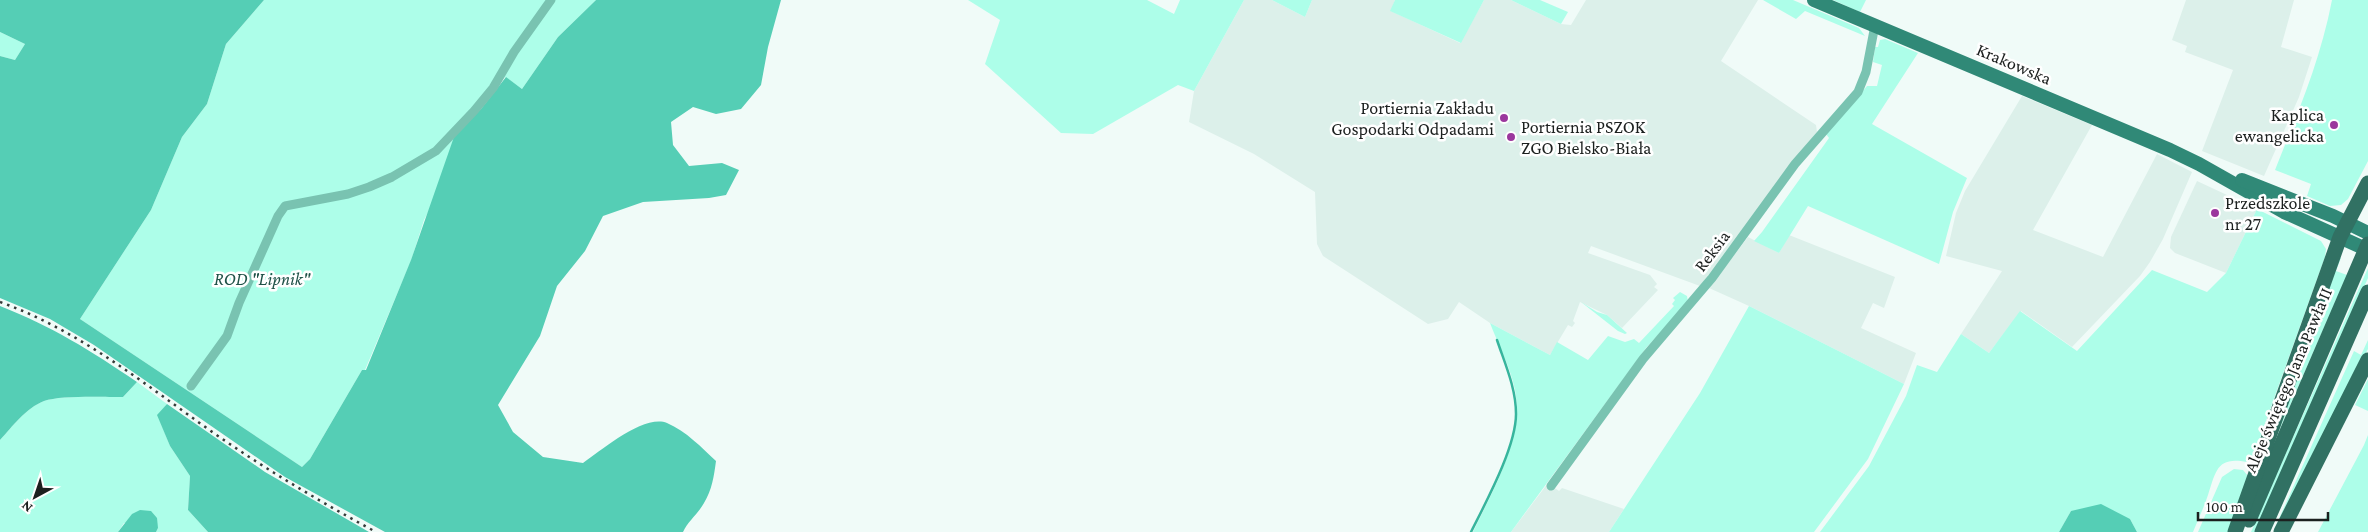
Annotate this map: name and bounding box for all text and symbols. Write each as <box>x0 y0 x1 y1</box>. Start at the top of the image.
street label: Krakowska <box>1974 39 2054 89</box>
place label: Portiernia Zakładu Gospodarki Odpadami <box>1331 98 1494 139</box>
place label: Kaplica ewangelicka <box>2235 105 2324 146</box>
marker: Portiernia Zakładu Gospodarki Odpadami <box>1498 112 1510 124</box>
place label: Portiernia PSZOK ZGO Bielsko-Biała <box>1521 117 1651 158</box>
marker: Kaplica ewangelicka <box>2328 119 2340 131</box>
marker: Portiernia PSZOK ZGO Bielsko-Biała <box>1505 131 1517 143</box>
place label: Przedszkole nr 27 <box>2225 193 2310 234</box>
marker: Przedszkole nr 27 <box>2209 207 2221 219</box>
street label: Reksia <box>1690 226 1734 276</box>
park label: ROD "Lipnik" <box>214 269 311 289</box>
street label: Aleje świętego Jana Pawła II <box>2240 285 2337 476</box>
north arrow <box>10 472 60 522</box>
scale bar <box>2198 490 2328 522</box>
text: N <box>17 497 35 516</box>
text: 100 m <box>2206 499 2243 515</box>

